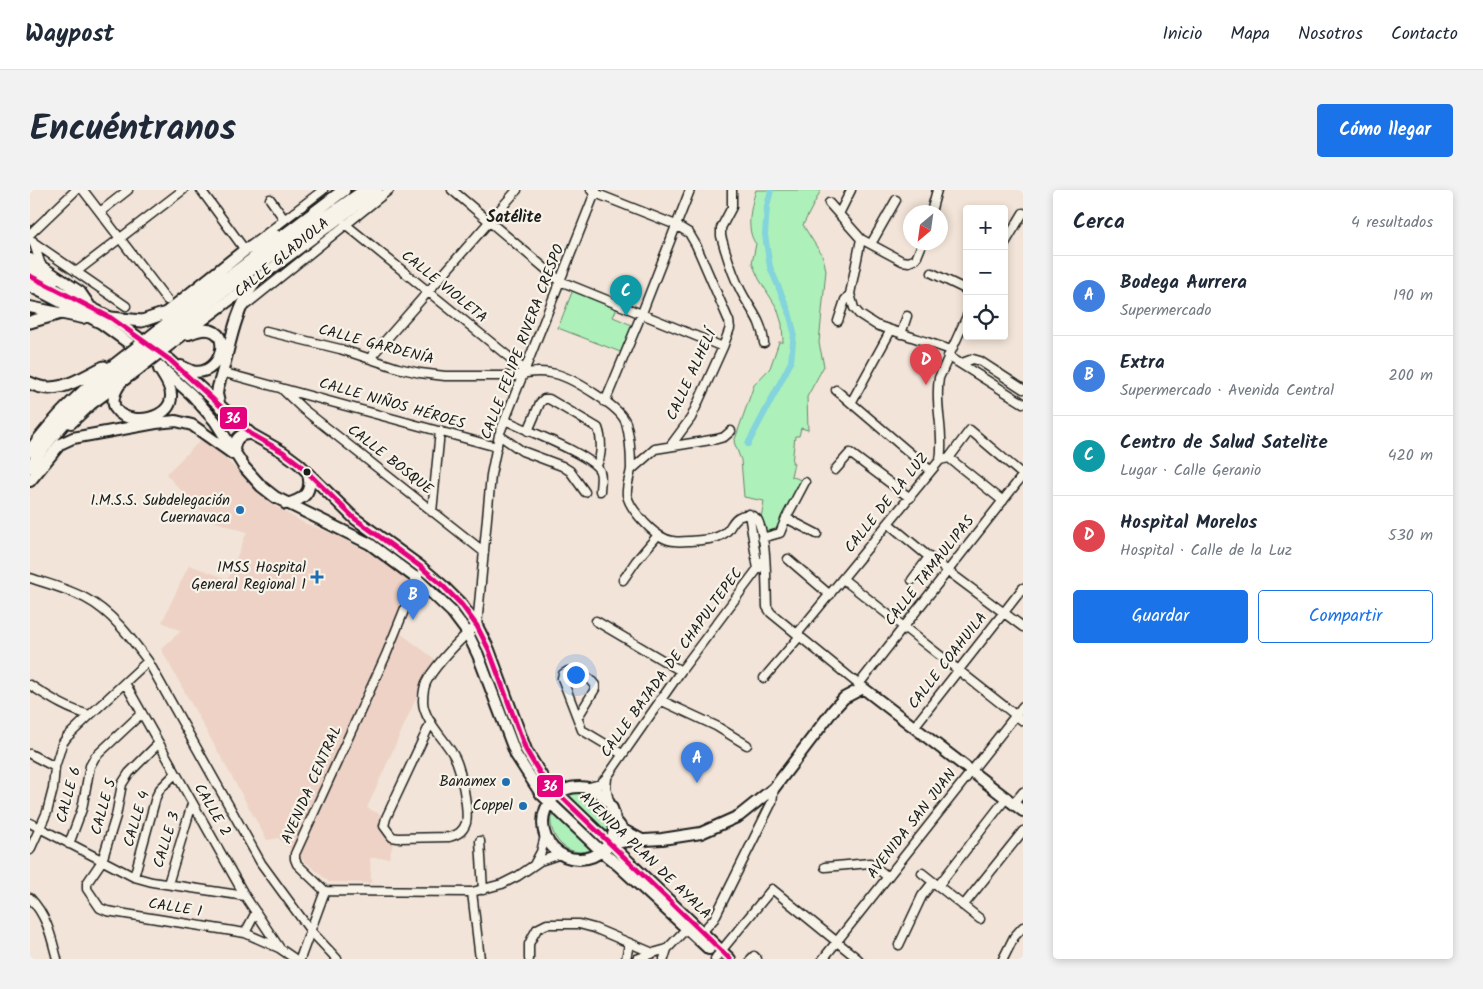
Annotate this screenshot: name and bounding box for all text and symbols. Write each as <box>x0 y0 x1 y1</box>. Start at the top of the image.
text: Waypost <box>25 15 114 54</box>
text: Inicio <box>1162 20 1202 49</box>
text: Mapa <box>1230 20 1270 49</box>
text: Nosotros <box>1298 20 1363 49</box>
text: Contacto <box>1391 20 1458 49</box>
text: Encuéntranos <box>30 102 236 158</box>
button: Cómo llegar <box>1317 104 1453 157</box>
district label: Satélite <box>487 205 542 230</box>
north arrow <box>903 205 948 250</box>
map controls <box>963 205 1008 340</box>
button: + <box>963 205 1008 250</box>
text: Cerca <box>1073 206 1125 239</box>
text: 4 resultados <box>1351 210 1433 235</box>
street label: CALLE GLADIOLA <box>229 212 335 304</box>
street label: CALLE FELIPE RIVERA CRESPO <box>475 241 571 443</box>
street label: CALLE VIOLETA <box>396 245 492 329</box>
button: − <box>963 250 1008 295</box>
text: Bodega Aurrera <box>1120 268 1247 298</box>
pin: C <box>610 275 642 316</box>
text: A <box>1084 283 1094 308</box>
text: 190 m <box>1393 283 1433 308</box>
button: locate <box>963 295 1008 340</box>
text: Supermercado <box>1120 298 1211 323</box>
street label: CALLE GARDENÍA <box>316 318 436 372</box>
street label: CALLE ALHELÍ <box>660 323 725 425</box>
pin: D <box>910 344 942 385</box>
text: Extra <box>1120 348 1165 378</box>
text: B <box>1084 363 1094 388</box>
text: 200 m <box>1389 363 1433 388</box>
street label: CALLE NIÑOS HÉROES <box>316 372 468 436</box>
text: Supermercado · Avenida Central <box>1120 378 1334 403</box>
line badge: 36 <box>219 406 248 430</box>
text: 36 <box>224 408 241 430</box>
street label: CALLE BOSQUE <box>342 419 439 502</box>
text: Centro de Salud Satelite <box>1120 428 1328 458</box>
text: C <box>1084 443 1094 468</box>
text: 420 m <box>1388 443 1433 468</box>
street label: CALLE DE LA LUZ <box>839 447 935 559</box>
text: Lugar · Calle Geranio <box>1120 458 1261 483</box>
unlabelled marker <box>302 467 312 477</box>
place label: I.M.S.S. Subdelegación Cuernavaca <box>90 489 230 530</box>
marker: I.M.S.S. Subdelegación Cuernavaca <box>234 504 246 516</box>
text: Hospital Morelos <box>1120 508 1257 538</box>
street label: CALLE TAMAULIPAS <box>879 511 981 631</box>
text: D <box>1084 523 1094 548</box>
text: 530 m <box>1388 523 1433 548</box>
text: Hospital · Calle de la Luz <box>1120 538 1292 563</box>
place label: IMSS Hospital General Regional 1 <box>191 556 306 597</box>
street label: CALLE BAJADA DE CHAPULTEPEC <box>597 565 747 761</box>
marker: IMSS Hospital General Regional 1 <box>310 570 324 584</box>
pin: B <box>397 579 429 620</box>
button: Guardar <box>1073 590 1248 643</box>
button: Compartir <box>1258 590 1433 643</box>
street label: CALLE COAHUILA <box>902 607 994 715</box>
your location <box>563 662 589 688</box>
street label: AVENIDA CENTRAL <box>275 722 349 848</box>
pin: A <box>681 742 713 783</box>
street label: CALLE 6 <box>50 764 88 826</box>
street label: AVENIDA SAN JUAN <box>861 764 963 884</box>
place label: Banamex <box>439 770 497 794</box>
line badge: 36 <box>536 774 564 798</box>
street label: CALLE 5 <box>85 775 124 838</box>
marker: Banamex <box>500 776 512 788</box>
text: 36 <box>541 776 558 798</box>
street label: CALLE 2 <box>187 779 237 841</box>
street label: AVENIDA PLAN DE AYALA <box>573 786 717 926</box>
street label: CALLE 4 <box>117 788 157 850</box>
place label: Coppel <box>472 794 513 818</box>
marker: Coppel <box>517 800 529 812</box>
street label: CALLE 3 <box>147 808 187 871</box>
street label: CALLE 1 <box>146 892 204 924</box>

